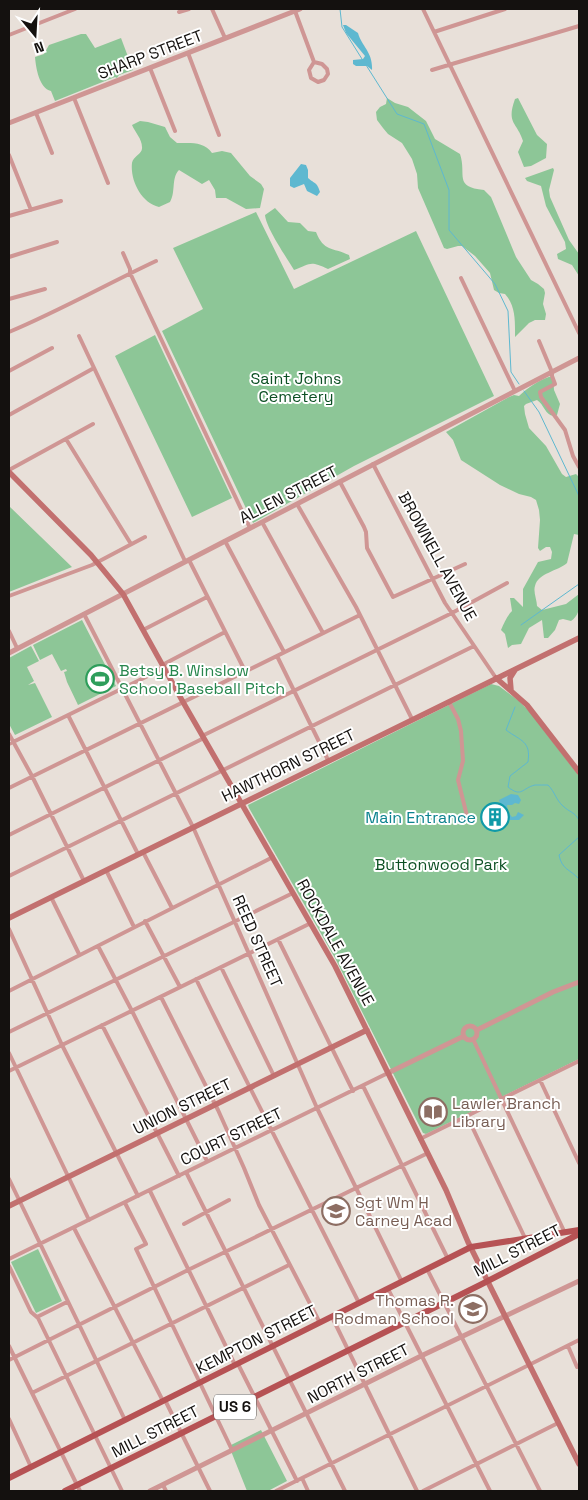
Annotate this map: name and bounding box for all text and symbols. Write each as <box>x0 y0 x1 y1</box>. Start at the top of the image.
north arrow <box>10 10 60 60</box>
street label: SHARP STREET <box>95 25 206 84</box>
text: N <box>32 37 46 57</box>
park label: Saint Johns Cemetery <box>251 368 342 407</box>
street label: ALLEN STREET <box>236 461 341 528</box>
street label: BROWNELL AVENUE <box>393 488 482 624</box>
place label: Betsy B. Winslow School Baseball Pitch <box>119 660 285 699</box>
sports icon: Betsy B. Winslow School Baseball Pitch <box>85 664 115 694</box>
street label: HAWTHORN STREET <box>218 724 358 807</box>
building icon: Main Entrance <box>480 802 510 832</box>
place label: Main Entrance <box>365 807 476 828</box>
park label: Buttonwood Park <box>375 854 508 875</box>
street label: ROCKDALE AVENUE <box>292 875 379 1009</box>
street label: REED STREET <box>228 892 287 991</box>
street label: UNION STREET <box>130 1074 235 1139</box>
place label: Lawler Branch Library <box>452 1093 561 1132</box>
library icon: Lawler Branch Library <box>418 1097 448 1127</box>
street label: COURT STREET <box>177 1103 286 1170</box>
place label: Sgt Wm H Carney Acad <box>355 1192 452 1231</box>
school or university icon: Sgt Wm H Carney Acad <box>321 1196 351 1226</box>
street label: MILL STREET <box>470 1219 564 1281</box>
place label: Thomas R. Rodman School <box>334 1290 454 1329</box>
school or university icon: Thomas R. Rodman School <box>458 1294 488 1324</box>
street label: KEMPTON STREET <box>192 1300 320 1379</box>
street label: NORTH STREET <box>304 1339 413 1408</box>
road number: US 6 <box>214 1394 256 1420</box>
street label: MILL STREET <box>108 1400 202 1462</box>

